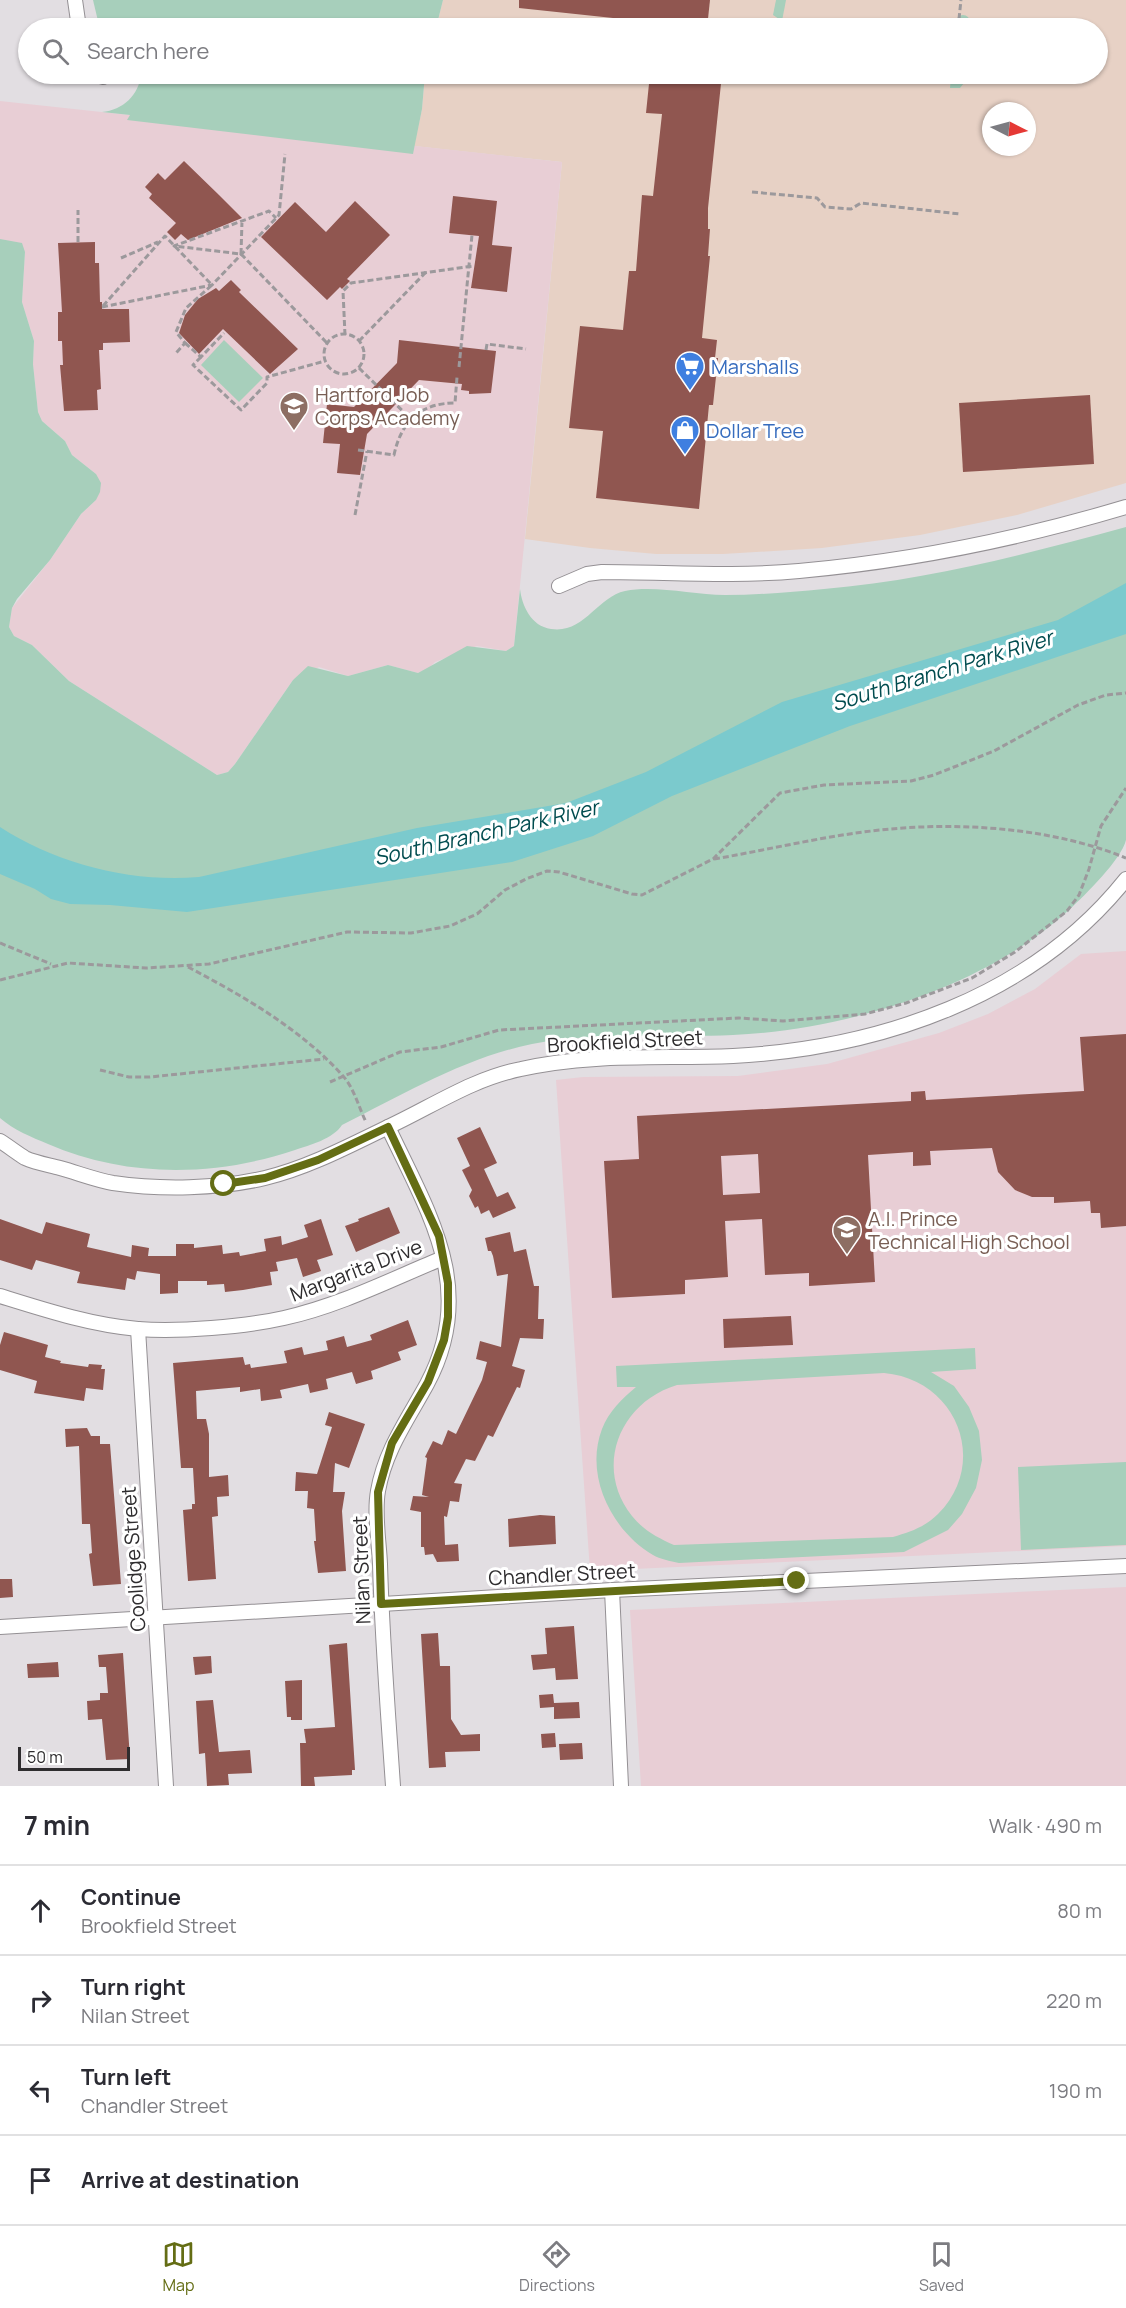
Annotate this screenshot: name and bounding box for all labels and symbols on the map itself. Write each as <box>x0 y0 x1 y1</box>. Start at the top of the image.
north arrow <box>982 102 1036 156</box>
supermarket icon: Marshalls <box>674 350 706 392</box>
place label: Marshalls <box>711 353 799 380</box>
place label: Hartford Job Corps Academy <box>315 381 460 431</box>
school or university icon: Hartford Job Corps Academy <box>278 390 310 432</box>
shop icon: Dollar Tree <box>669 414 701 456</box>
place label: Dollar Tree <box>706 417 804 444</box>
water label: South Branch Park River <box>828 622 1058 717</box>
water label: South Branch Park River <box>371 792 603 871</box>
street label: Brookfield Street <box>546 1023 704 1059</box>
route start <box>210 1170 236 1196</box>
place label: A.I. Prince Technical High School <box>868 1205 1070 1255</box>
school or university icon: A.I. Prince Technical High School <box>831 1214 863 1256</box>
street label: Margarita Drive <box>286 1232 426 1308</box>
street label: Coolidge Street <box>114 1486 152 1632</box>
street label: Nilan Street <box>346 1515 376 1625</box>
street label: Chandler Street <box>488 1557 636 1591</box>
route end <box>783 1567 809 1593</box>
scale bar <box>18 1744 130 1772</box>

